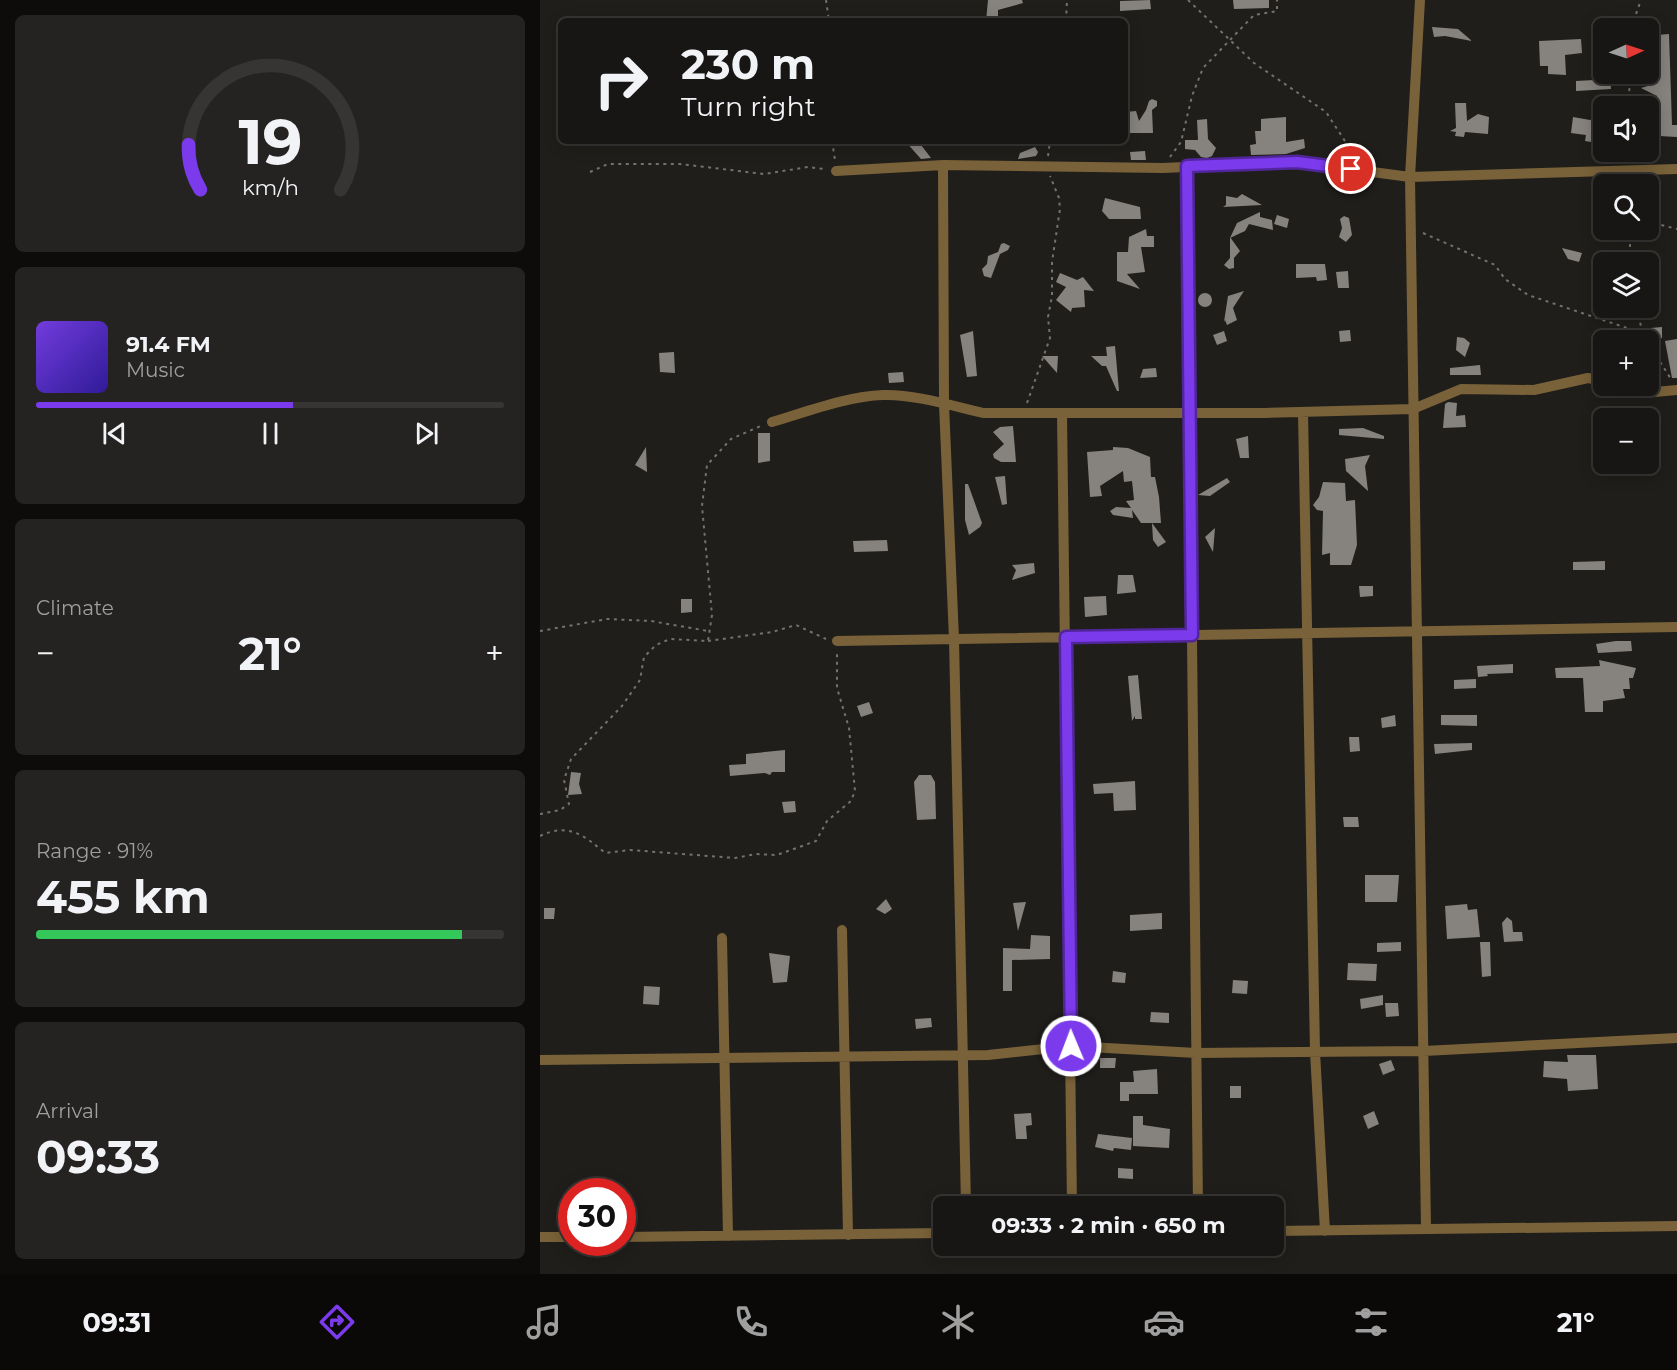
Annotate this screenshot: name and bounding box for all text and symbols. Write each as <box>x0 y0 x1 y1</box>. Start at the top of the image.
north arrow <box>1593 18 1659 84</box>
map controls <box>1593 18 1659 474</box>
text: 230 m <box>681 38 815 90</box>
icon: right <box>582 42 660 120</box>
text: Turn right <box>681 90 816 123</box>
button: sound <box>1593 96 1659 162</box>
text: 19 <box>238 105 302 181</box>
pin <box>1325 143 1376 194</box>
icon: arrive <box>1334 152 1367 185</box>
button: search <box>1593 174 1659 240</box>
text: km/h <box>241 175 299 201</box>
button: layers <box>1593 252 1659 318</box>
button: + <box>1593 330 1659 396</box>
text: 91.4 FM <box>126 331 211 358</box>
text: Music <box>126 358 185 382</box>
button: − <box>1593 408 1659 474</box>
icon: previous <box>98 417 131 450</box>
icon: pause <box>254 417 287 450</box>
icon: next <box>410 417 443 450</box>
text: Climate <box>36 596 114 620</box>
text: 21° <box>238 626 302 681</box>
text: − <box>36 633 55 673</box>
text: + <box>485 633 504 673</box>
text: Range · 91% <box>36 839 153 863</box>
text: 455 km <box>36 869 210 924</box>
position arrow <box>1039 1014 1103 1078</box>
text: Arrival <box>36 1099 99 1123</box>
text: 09:33 <box>36 1129 160 1184</box>
speed limit sign: 30 <box>558 1178 636 1256</box>
text: 09:33 · 2 min · 650 m <box>991 1212 1226 1239</box>
icon: directions <box>316 1301 358 1343</box>
icon: music <box>523 1301 565 1343</box>
icon: phone <box>730 1301 772 1343</box>
icon: climate <box>937 1301 979 1343</box>
icon: car <box>1143 1301 1185 1343</box>
icon: filters <box>1350 1301 1392 1343</box>
text: 09:31 <box>82 1306 152 1339</box>
text: 21° <box>1557 1306 1595 1339</box>

